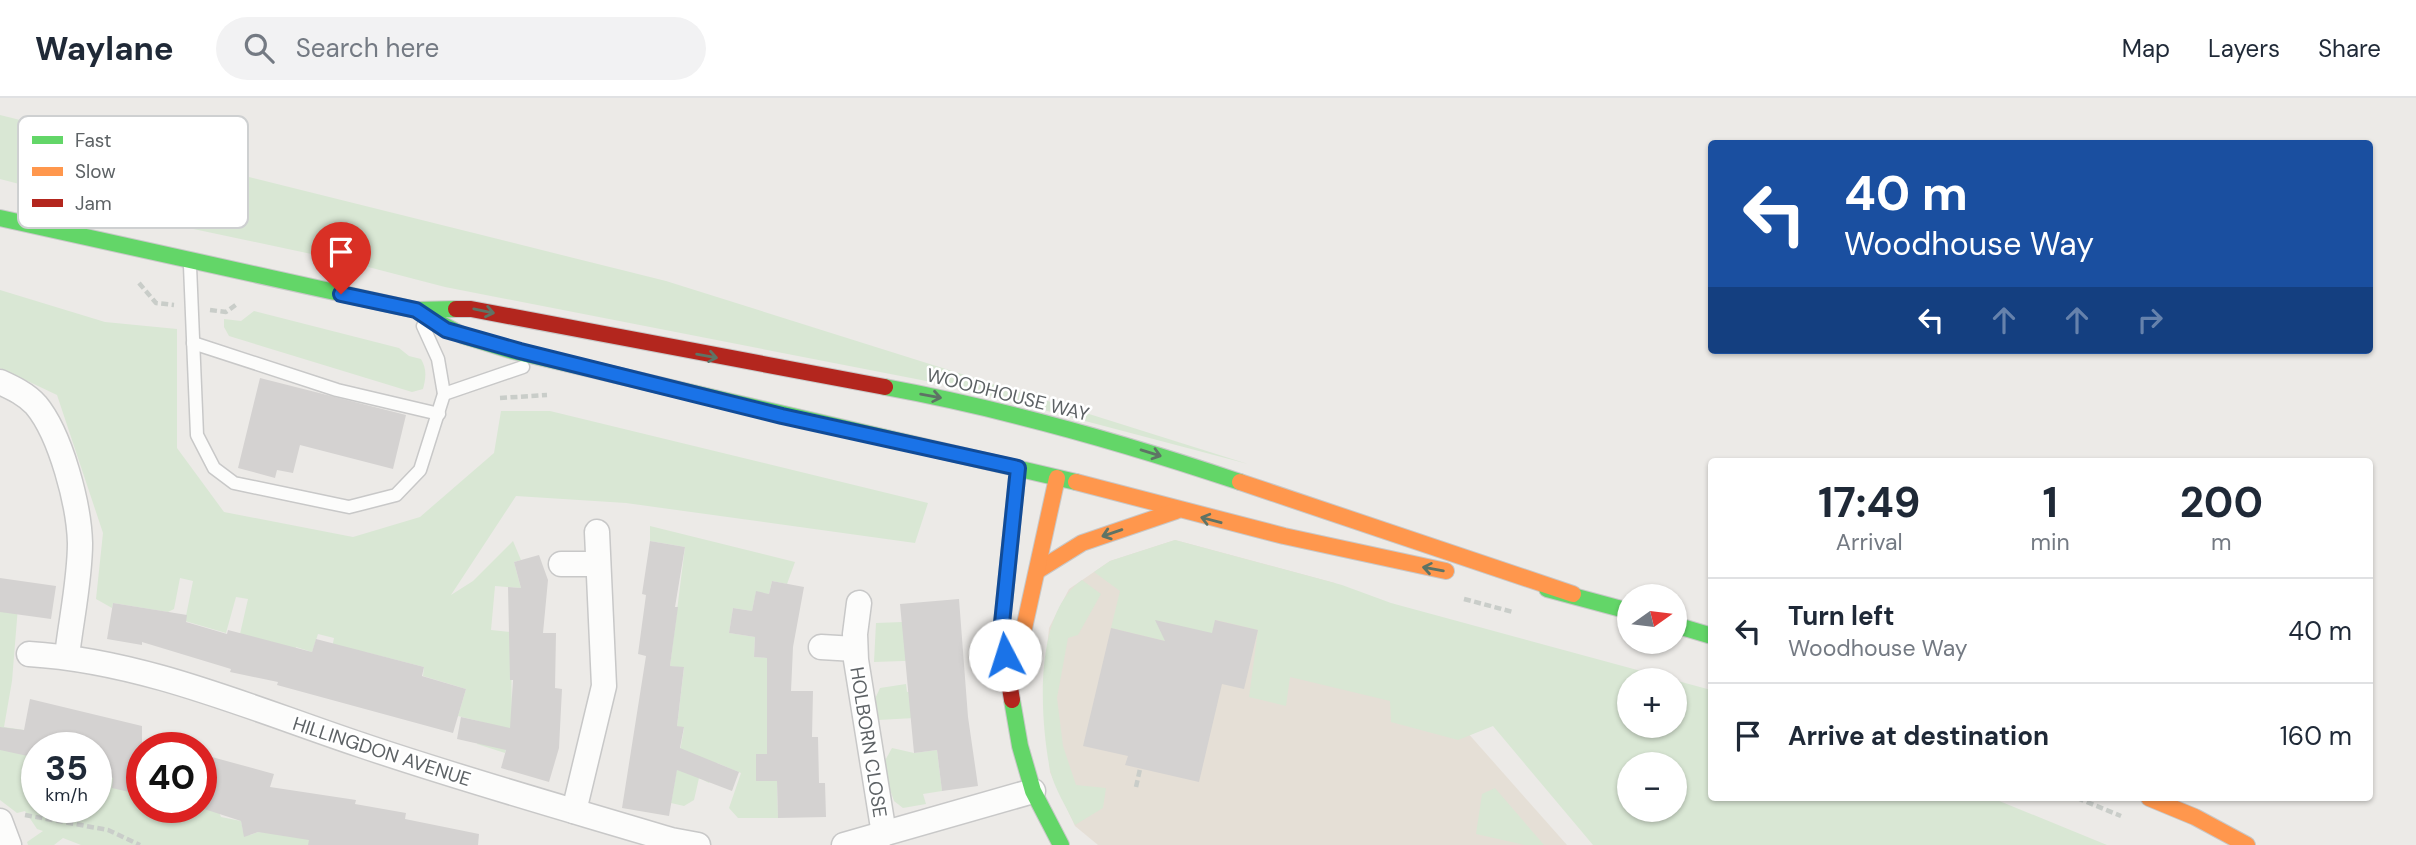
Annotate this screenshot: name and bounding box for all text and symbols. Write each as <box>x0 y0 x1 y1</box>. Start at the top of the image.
search box <box>216 17 706 80</box>
text: Waylane <box>35 27 174 70</box>
icon: search <box>240 29 278 67</box>
text: Search here <box>296 31 439 65</box>
text: Map <box>2122 33 2170 64</box>
text: Layers <box>2208 33 2280 64</box>
text: Share <box>2318 33 2381 64</box>
legend <box>18 116 248 228</box>
text: Fast <box>75 128 111 153</box>
text: Slow <box>75 159 116 184</box>
text: 40 m <box>1844 161 1968 225</box>
icon: left <box>1729 168 1820 259</box>
text: Jam <box>75 191 112 216</box>
pin <box>311 222 371 294</box>
text: Woodhouse Way <box>1844 223 2094 265</box>
icon: arrive <box>322 233 360 271</box>
icon: left <box>1912 301 1950 339</box>
icon: ahead <box>1985 301 2023 339</box>
icon: ahead <box>2058 301 2096 339</box>
icon: right <box>2131 301 2169 339</box>
one-way arrow <box>472 305 495 319</box>
one-way arrow <box>695 350 718 363</box>
street label: WOODHOUSE WAY <box>924 362 1092 427</box>
one-way arrow <box>919 390 942 403</box>
one-way arrow <box>1140 447 1162 460</box>
text: 17:49 <box>1818 475 1921 530</box>
text: 1 <box>2042 475 2058 530</box>
text: 200 <box>2180 475 2263 530</box>
one-way arrow <box>1200 513 1223 526</box>
text: Arrival <box>1836 527 1903 557</box>
text: min <box>2031 527 2070 557</box>
text: m <box>2211 527 2232 557</box>
one-way arrow <box>1101 528 1123 540</box>
one-way arrow <box>1422 562 1445 575</box>
north arrow <box>1617 584 1687 654</box>
map controls <box>1617 584 1687 822</box>
text: Turn left <box>1788 599 1895 633</box>
icon: left <box>1729 612 1767 650</box>
text: 40 m <box>2288 614 2352 648</box>
position arrow <box>968 618 1042 692</box>
text: Woodhouse Way <box>1788 633 1968 663</box>
street label: HOLBORN CLOSE <box>844 665 893 819</box>
button: + <box>1617 668 1687 738</box>
street label: HILLINGDON AVENUE <box>290 711 474 792</box>
icon: arrive <box>1729 717 1767 755</box>
text: Arrive at destination <box>1788 719 2049 753</box>
text: 160 m <box>2280 719 2352 753</box>
speed limit sign: 40 <box>126 732 217 823</box>
text: 35 <box>45 745 88 791</box>
button: − <box>1617 752 1687 822</box>
text: km/h <box>45 783 88 807</box>

